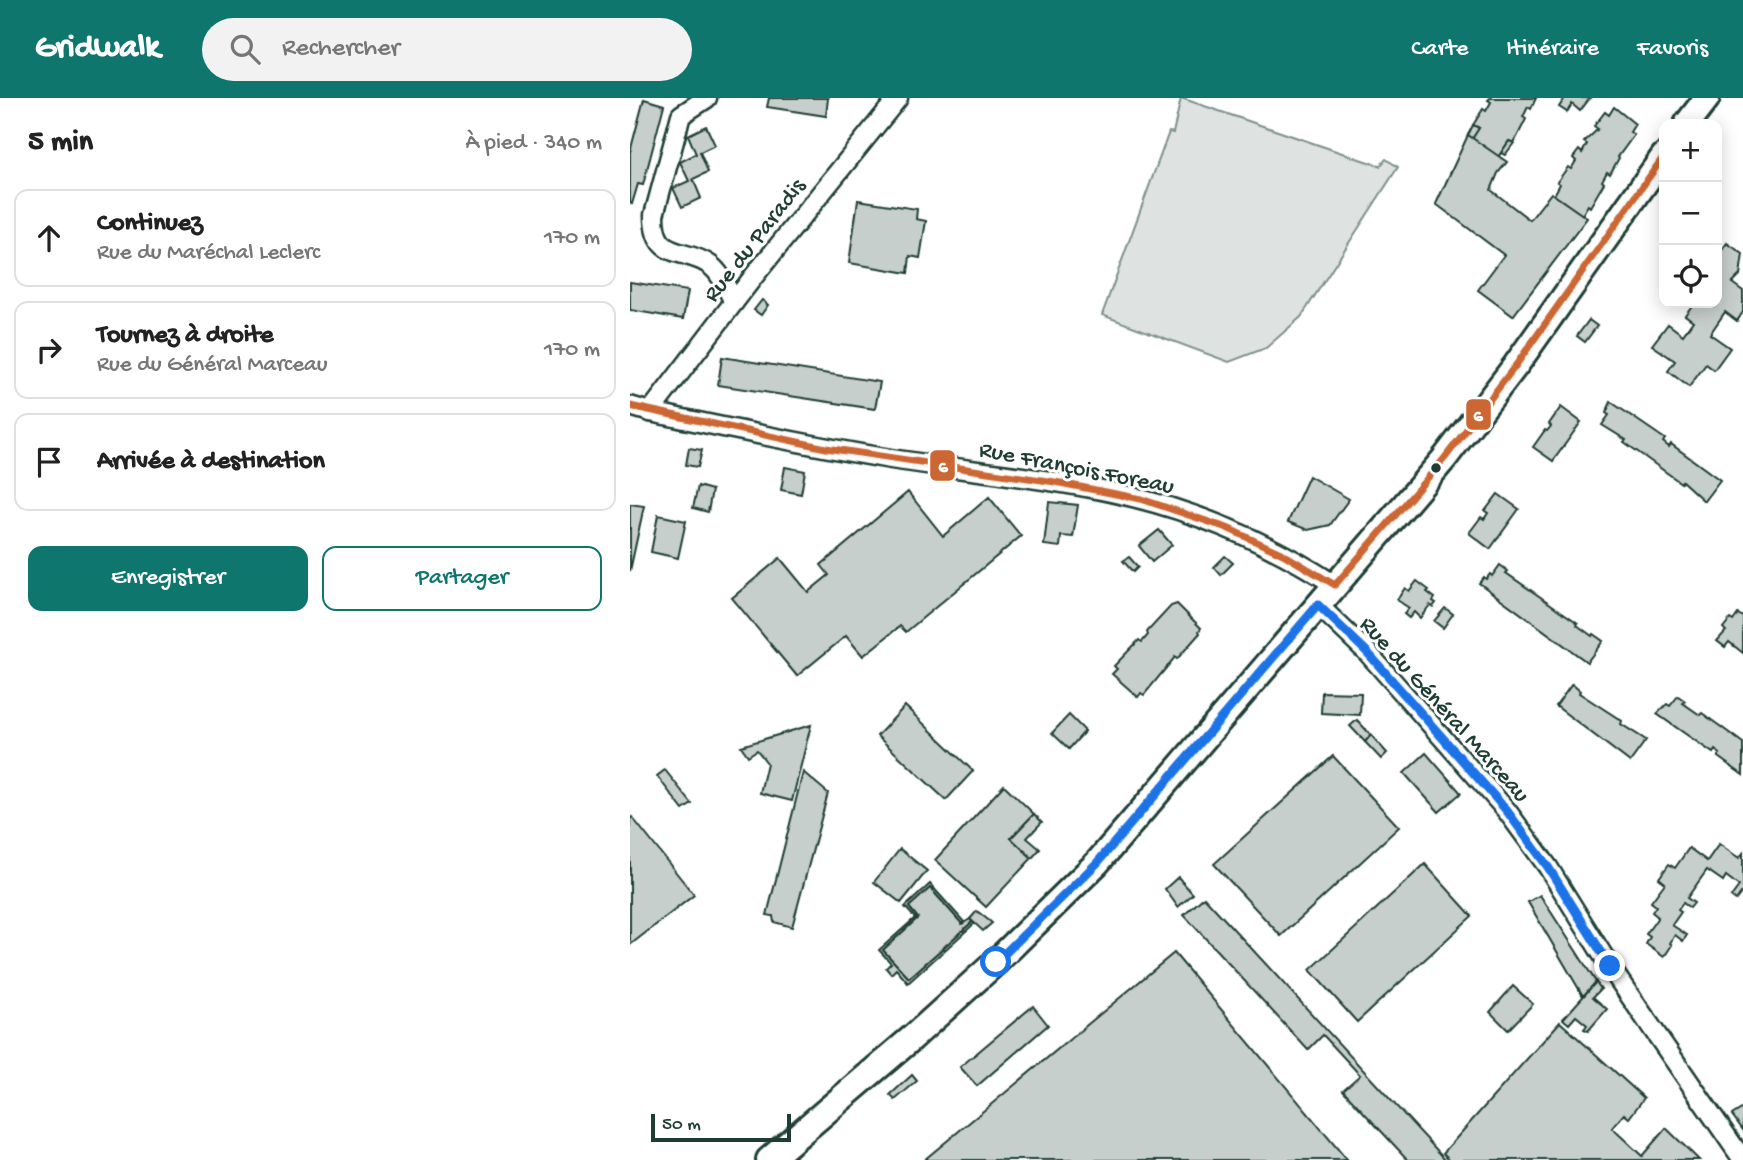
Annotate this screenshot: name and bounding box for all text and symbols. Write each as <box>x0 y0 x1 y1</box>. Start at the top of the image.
search box <box>202 18 692 81</box>
text: Gridwalk <box>35 30 160 68</box>
icon: search <box>226 30 264 68</box>
text: Rechercher <box>282 34 400 65</box>
text: Carte <box>1411 35 1468 64</box>
text: Itinéraire <box>1506 35 1599 64</box>
text: Favoris <box>1637 35 1708 64</box>
map controls <box>1659 119 1722 308</box>
button: + <box>1659 119 1722 182</box>
text: 5 min <box>28 126 93 161</box>
text: À pied · 340 m <box>466 130 602 157</box>
street label: Rue du Paradis <box>698 172 814 309</box>
button: − <box>1659 182 1722 245</box>
text: Continuez <box>97 209 203 240</box>
icon: ahead <box>30 219 68 257</box>
text: 170 m <box>544 225 600 252</box>
text: Rue du Maréchal Leclerc <box>97 240 320 267</box>
button: locate <box>1659 245 1722 308</box>
text: Tournez à droite <box>97 321 274 352</box>
icon: right <box>30 331 68 369</box>
text: 170 m <box>544 337 600 364</box>
text: Rue du Général Marceau <box>97 352 328 379</box>
line badge: 6 <box>1465 398 1492 431</box>
text: 6 <box>1473 406 1483 429</box>
street label: Rue François Foreau <box>976 436 1176 503</box>
icon: arrive <box>30 443 68 481</box>
text: Arrivée à destination <box>97 447 325 478</box>
line badge: 6 <box>929 449 956 482</box>
text: 6 <box>938 457 948 480</box>
unlabelled marker <box>1429 461 1443 475</box>
button: Enregistrer <box>28 546 308 611</box>
button: Partager <box>322 546 602 611</box>
street label: Rue du Général Marceau <box>1352 611 1535 809</box>
route start <box>980 946 1011 977</box>
route end <box>1594 950 1625 981</box>
scale bar <box>651 1111 791 1143</box>
text: 50 m <box>662 1114 701 1137</box>

